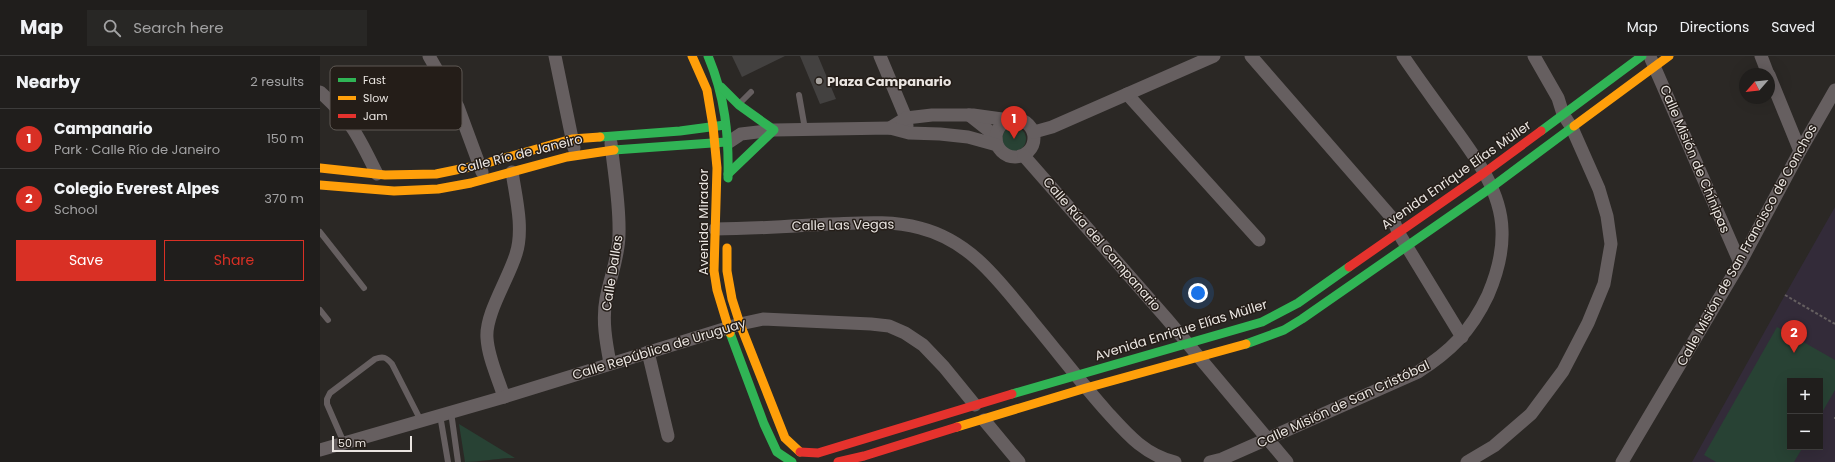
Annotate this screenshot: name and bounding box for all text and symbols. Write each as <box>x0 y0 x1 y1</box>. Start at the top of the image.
search box <box>87 10 367 46</box>
text: Map <box>20 14 63 41</box>
icon: search <box>101 17 123 39</box>
text: Search here <box>133 17 224 38</box>
text: Map <box>1627 17 1658 37</box>
text: Directions <box>1680 17 1749 37</box>
text: Saved <box>1771 17 1815 37</box>
legend <box>330 66 462 130</box>
north arrow <box>1739 68 1775 104</box>
text: Nearby <box>16 70 80 94</box>
text: 2 results <box>250 72 304 91</box>
text: Fast <box>363 72 386 88</box>
place label: Plaza Campanario <box>827 72 951 91</box>
marker: Plaza Campanario <box>814 76 824 86</box>
street label: Calle Misión de Chínipas <box>1655 82 1735 236</box>
text: Slow <box>363 90 388 106</box>
pin: 1 <box>1001 106 1027 139</box>
text: Jam <box>363 108 388 124</box>
street label: Avenida Enrique Elías Müller <box>1377 116 1535 234</box>
text: Campanario <box>54 118 153 139</box>
street label: Calle Misión de San Francisco de Conchos <box>1672 120 1822 369</box>
text: 1 <box>27 129 31 148</box>
text: 150 m <box>267 129 304 148</box>
street label: Calle Río de Janeiro <box>455 129 585 179</box>
text: Park · Calle Río de Janeiro <box>54 140 220 159</box>
street label: Avenida Mirador <box>694 169 713 275</box>
street label: Calle Rúa del Campanario <box>1038 173 1166 315</box>
text: Colegio Everest Alpes <box>54 178 219 199</box>
text: 2 <box>25 189 33 208</box>
text: 370 m <box>264 189 304 208</box>
text: School <box>54 200 98 219</box>
street label: Calle Las Vegas <box>792 215 895 235</box>
street label: Calle Dallas <box>597 233 627 312</box>
button: Save <box>16 240 156 281</box>
button: Share <box>164 240 304 281</box>
your location <box>1188 283 1208 303</box>
street label: Avenida Enrique Elías Müller <box>1092 295 1270 365</box>
street label: Calle República de Uruguay <box>570 313 749 384</box>
pin: 2 <box>1781 320 1807 353</box>
street label: Calle Misión de San Cristóbal <box>1254 356 1432 452</box>
map controls <box>1787 378 1823 450</box>
button: + <box>1787 378 1823 414</box>
button: − <box>1787 414 1823 450</box>
scale bar <box>332 434 412 453</box>
text: 50 m <box>338 435 366 451</box>

